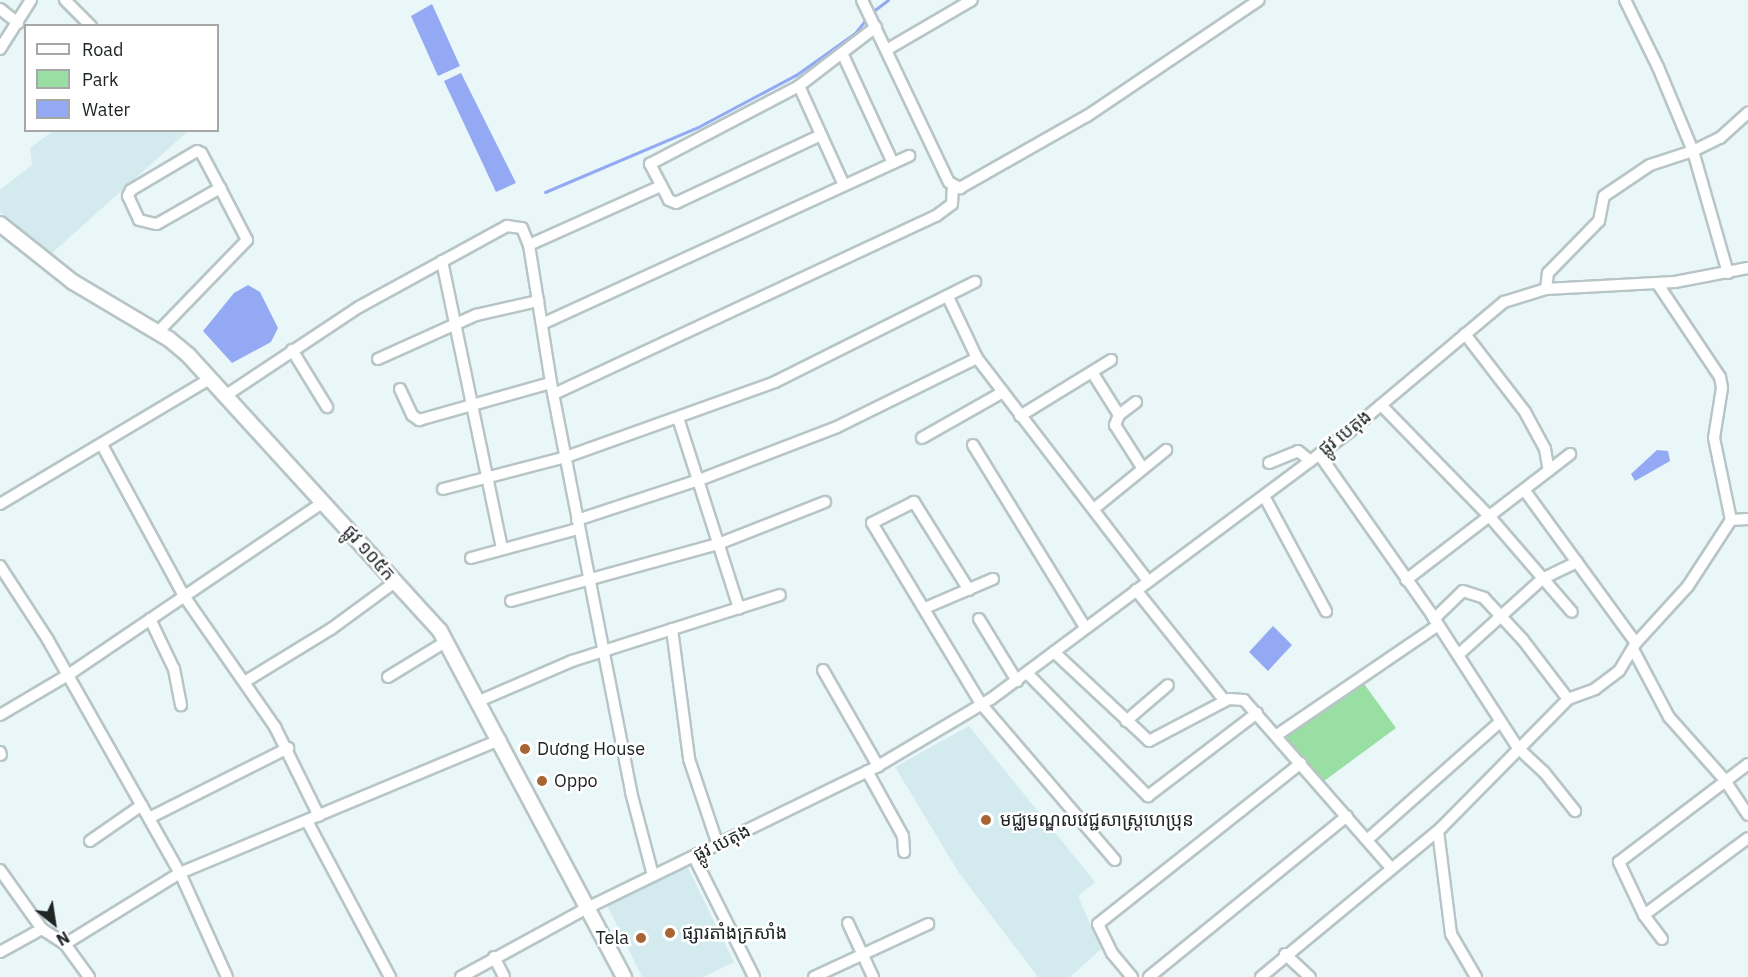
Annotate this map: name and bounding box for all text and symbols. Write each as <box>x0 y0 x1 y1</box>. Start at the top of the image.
legend <box>24 24 219 132</box>
text: Road <box>82 38 123 61</box>
text: Park <box>82 68 118 91</box>
text: Water <box>82 98 130 121</box>
street label: ផ្លូវ បេតុង <box>1314 406 1376 460</box>
street label: ផ្លូវ ១០៥ក <box>338 521 400 585</box>
place label: Dương House <box>537 738 645 760</box>
marker: Dương House <box>518 742 532 756</box>
place label: Oppo <box>554 770 598 792</box>
marker: Oppo <box>535 774 549 788</box>
place label: មជ្ឈមណ្ឌលវេជ្ជសាស្ត្រហេប្រុន <box>1000 809 1194 831</box>
marker: មជ្ឈមណ្ឌលវេជ្ជសាស្ត្រហេប្រុន <box>977 811 995 829</box>
street label: ផ្លូវ បេតុង <box>690 820 754 866</box>
north arrow <box>24 893 84 953</box>
place label: ផ្សារតាំងក្រសាំង <box>682 922 787 944</box>
marker: ផ្សារតាំងក្រសាំង <box>663 926 677 940</box>
text: N <box>53 927 73 950</box>
place label: Tela <box>595 927 629 949</box>
marker: Tela <box>634 931 648 945</box>

